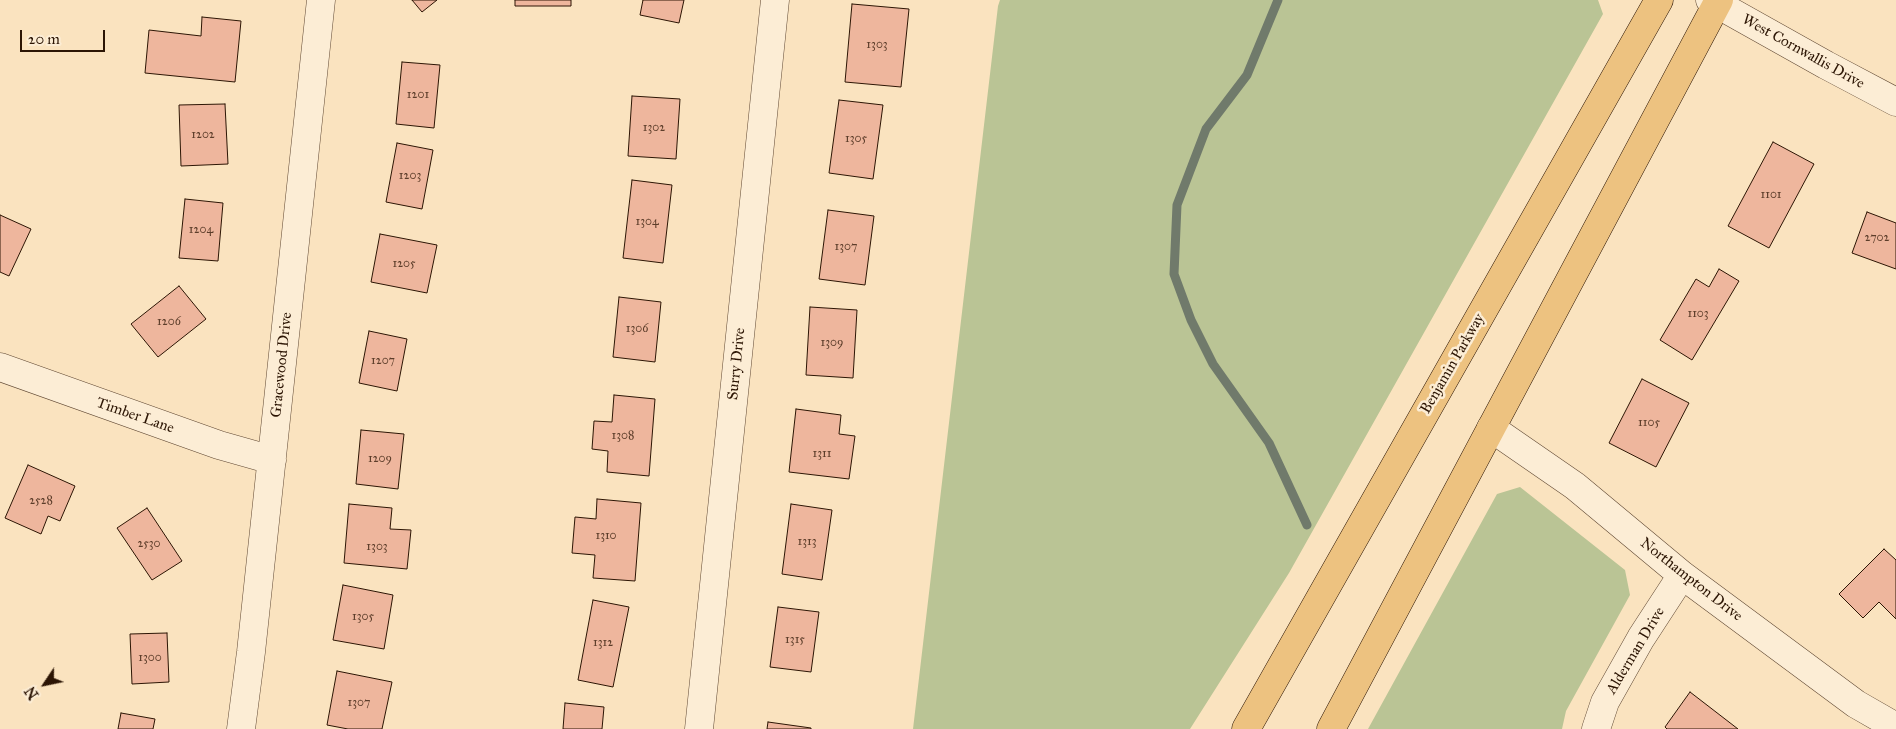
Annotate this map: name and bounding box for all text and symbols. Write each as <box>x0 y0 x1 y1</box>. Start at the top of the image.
street label: West Cornwallis Drive <box>1739 11 1867 93</box>
scale bar <box>22 20 108 52</box>
text: 20 m <box>28 30 60 48</box>
house number: 1303 <box>866 38 888 52</box>
house number: 1201 <box>407 88 429 102</box>
house number: 1302 <box>643 121 665 135</box>
house number: 1202 <box>191 128 215 142</box>
house number: 1305 <box>845 132 867 146</box>
house number: 1203 <box>399 169 421 183</box>
house number: 1101 <box>1760 188 1782 202</box>
house number: 1304 <box>635 215 659 229</box>
house number: 1204 <box>189 223 213 237</box>
house number: 2702 <box>1865 231 1889 245</box>
house number: 1307 <box>835 240 857 254</box>
house number: 1205 <box>392 257 416 271</box>
house number: 1103 <box>1687 307 1709 321</box>
street label: Gracewood Drive <box>268 311 296 419</box>
street label: Benjamin Parkway <box>1417 311 1489 417</box>
house number: 1206 <box>157 315 181 329</box>
house number: 1306 <box>626 322 648 336</box>
street label: Surry Drive <box>724 327 750 401</box>
house number: 1309 <box>821 336 843 350</box>
house number: 1207 <box>371 354 395 368</box>
street label: Timber Lane <box>94 394 176 438</box>
house number: 1105 <box>1638 416 1660 430</box>
house number: 1308 <box>612 429 634 443</box>
house number: 1311 <box>812 447 832 461</box>
house number: 1209 <box>368 452 392 466</box>
house number: 2528 <box>29 494 53 508</box>
house number: 1310 <box>595 529 617 543</box>
street label: Northampton Drive <box>1636 534 1746 626</box>
house number: 1313 <box>797 535 817 549</box>
house number: 2530 <box>137 537 161 551</box>
house number: 1303 <box>366 540 388 554</box>
street label: Alderman Drive <box>1603 604 1669 698</box>
house number: 1305 <box>352 610 374 624</box>
house number: 1315 <box>785 633 805 647</box>
house number: 1312 <box>593 636 613 650</box>
house number: 1300 <box>138 651 162 665</box>
north arrow <box>20 659 70 709</box>
text: N <box>22 683 43 702</box>
house number: 1307 <box>348 696 370 710</box>

